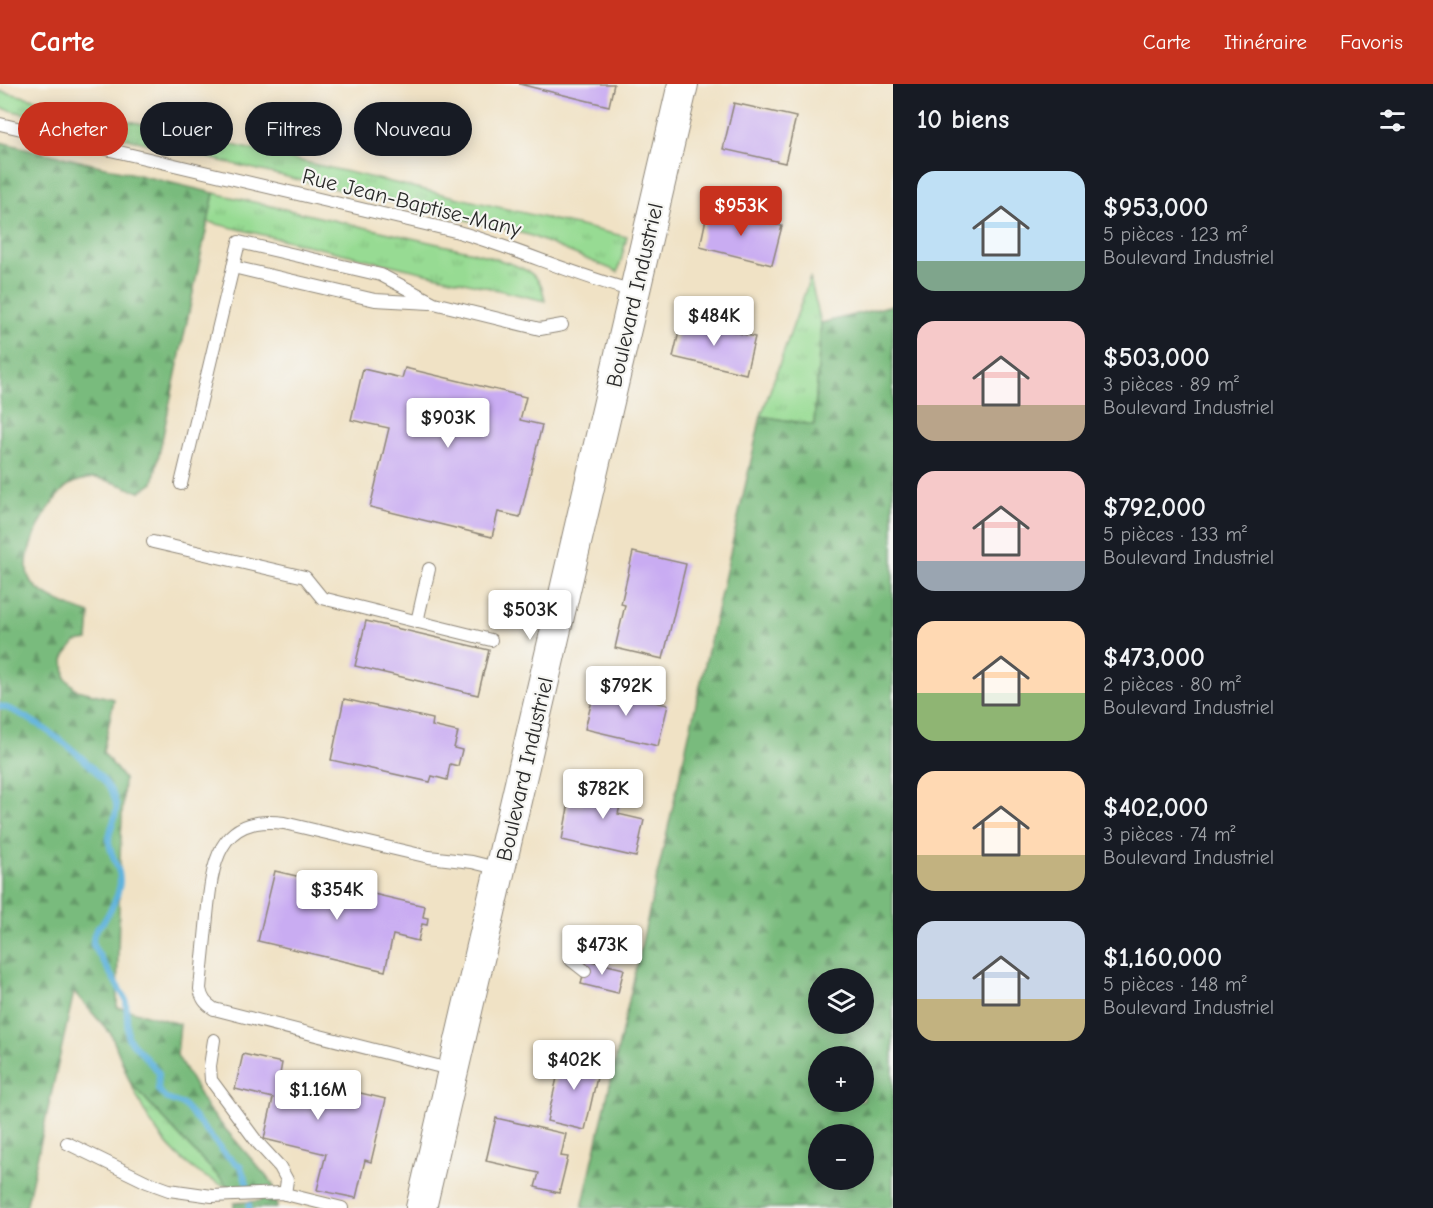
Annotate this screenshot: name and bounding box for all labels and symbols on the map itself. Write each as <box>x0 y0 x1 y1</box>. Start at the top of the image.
street label: Rue Jean-Baptise-Many <box>300 163 524 243</box>
pin: $953K <box>699 186 783 237</box>
street label: Boulevard Industriel <box>601 201 669 390</box>
pin: $484K <box>672 296 756 347</box>
pin: $903K <box>406 398 490 449</box>
pin: $503K <box>488 590 572 641</box>
pin: $792K <box>584 666 668 717</box>
street label: Boulevard Industriel <box>491 675 559 864</box>
pin: $782K <box>561 769 645 820</box>
pin: $354K <box>295 870 379 921</box>
pin: $473K <box>560 925 644 976</box>
pin: $402K <box>532 1040 616 1091</box>
pin: $1.16M <box>269 1070 367 1121</box>

